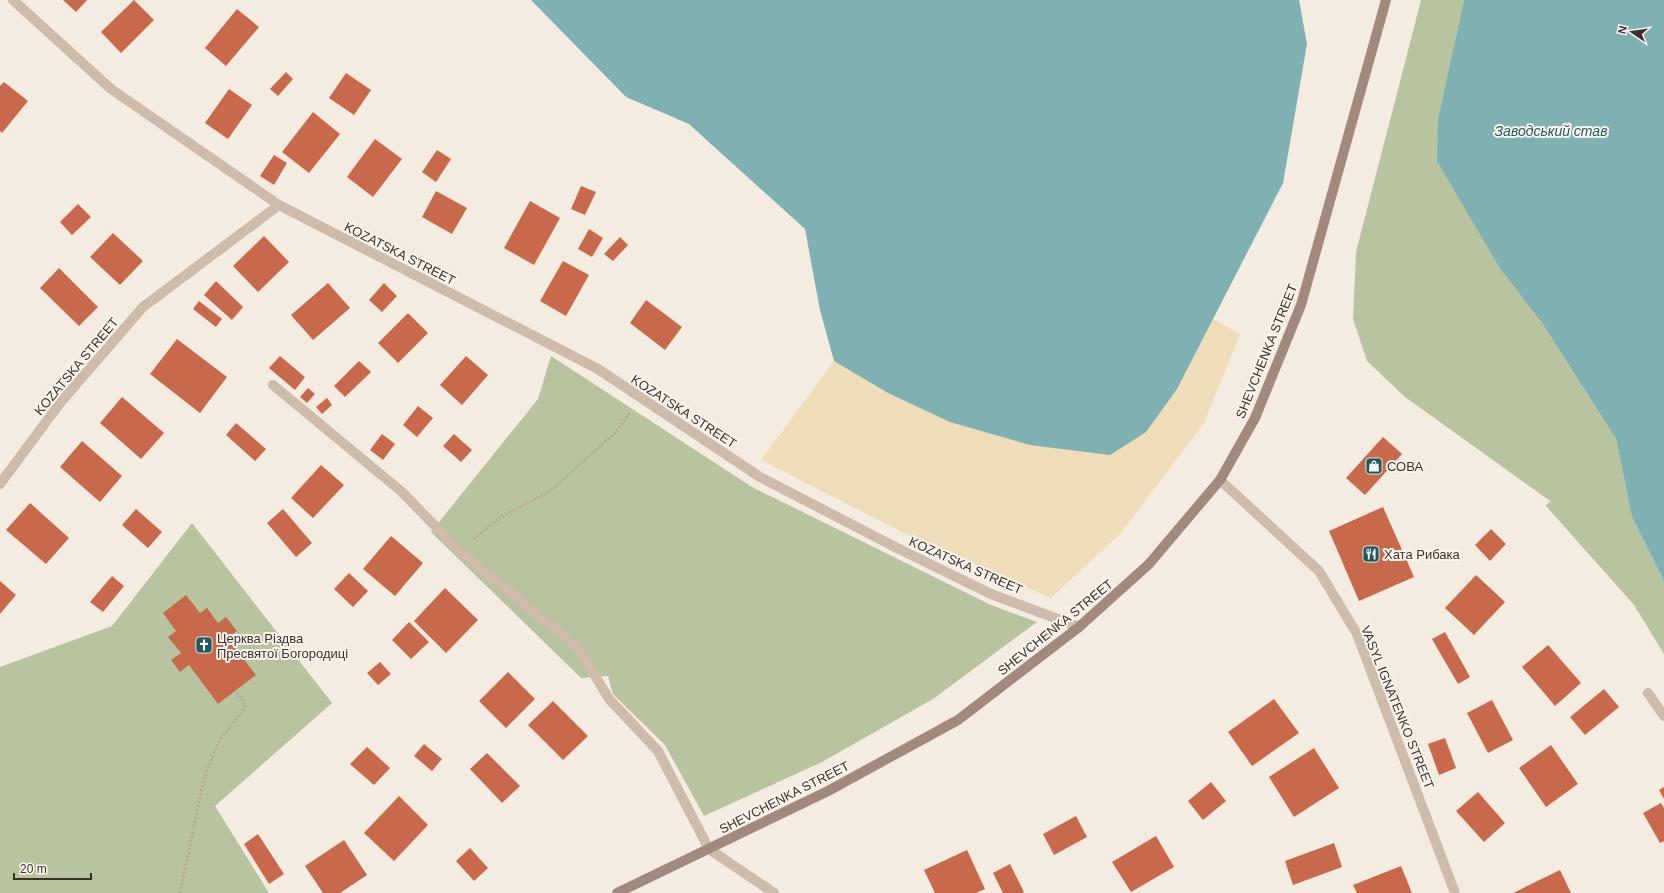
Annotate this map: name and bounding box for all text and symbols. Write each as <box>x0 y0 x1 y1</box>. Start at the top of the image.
north arrow <box>1612 12 1652 52</box>
text: N <box>1616 24 1629 35</box>
water label: Заводський став <box>1495 123 1607 139</box>
street label: KOZATSKA STREET <box>342 219 458 288</box>
street label: SHEVCHENKA STREET <box>1233 282 1300 421</box>
street label: KOZATSKA STREET <box>31 315 122 418</box>
street label: KOZATSKA STREET <box>628 372 739 451</box>
shop icon: СОВА <box>1364 456 1384 476</box>
place label: СОВА <box>1387 459 1423 474</box>
street label: KOZATSKA STREET <box>907 534 1025 597</box>
restaurant icon: Хата Рибака <box>1361 544 1381 564</box>
place label: Хата Рибака <box>1384 547 1461 562</box>
street label: SHEVCHENKA STREET <box>995 576 1116 678</box>
street label: VASYL IGNATENKO STREET <box>1358 623 1437 791</box>
place label: Церква Різдва Пресвятої Богородиці <box>217 631 348 661</box>
church icon: Церква Різдва Пресвятої Богородиці <box>194 635 214 655</box>
street label: SHEVCHENKA STREET <box>717 758 852 837</box>
scale bar <box>14 855 91 881</box>
text: 20 m <box>20 862 47 876</box>

